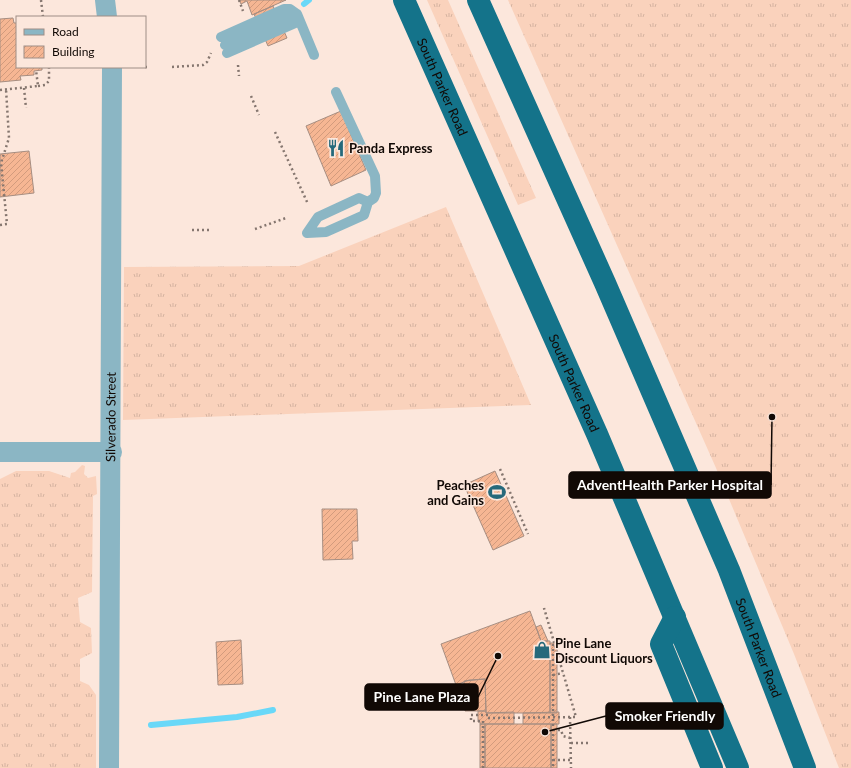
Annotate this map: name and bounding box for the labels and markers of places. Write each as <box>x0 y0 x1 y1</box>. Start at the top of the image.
restaurant icon: Panda Express <box>326 138 346 158</box>
place label: Panda Express <box>349 140 433 156</box>
callout: AdventHealth Parker Hospital <box>569 472 771 498</box>
place label: Peaches and Gains <box>427 477 484 508</box>
sports icon: Peaches and Gains <box>487 482 507 502</box>
place label: Pine Lane Discount Liquors <box>555 635 653 666</box>
shop icon: Pine Lane Discount Liquors <box>532 640 552 660</box>
callout: Pine Lane Plaza <box>365 684 478 710</box>
callout: Smoker Friendly <box>606 703 723 729</box>

